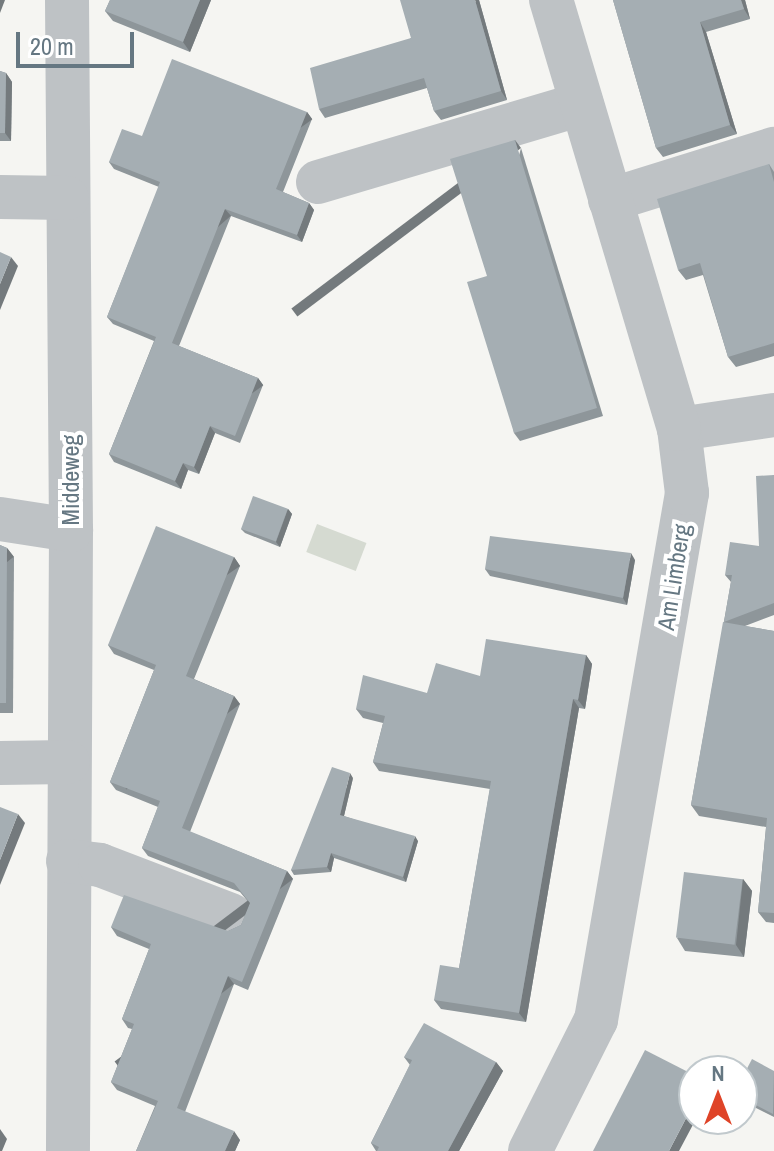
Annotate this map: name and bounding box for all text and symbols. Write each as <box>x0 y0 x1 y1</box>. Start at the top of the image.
scale bar <box>20 16 138 66</box>
text: 20 m <box>30 30 74 62</box>
street label: Middeweg <box>57 435 85 525</box>
street label: Am Limberg <box>651 522 697 632</box>
north arrow <box>678 1055 758 1135</box>
text: N <box>711 1058 725 1088</box>

